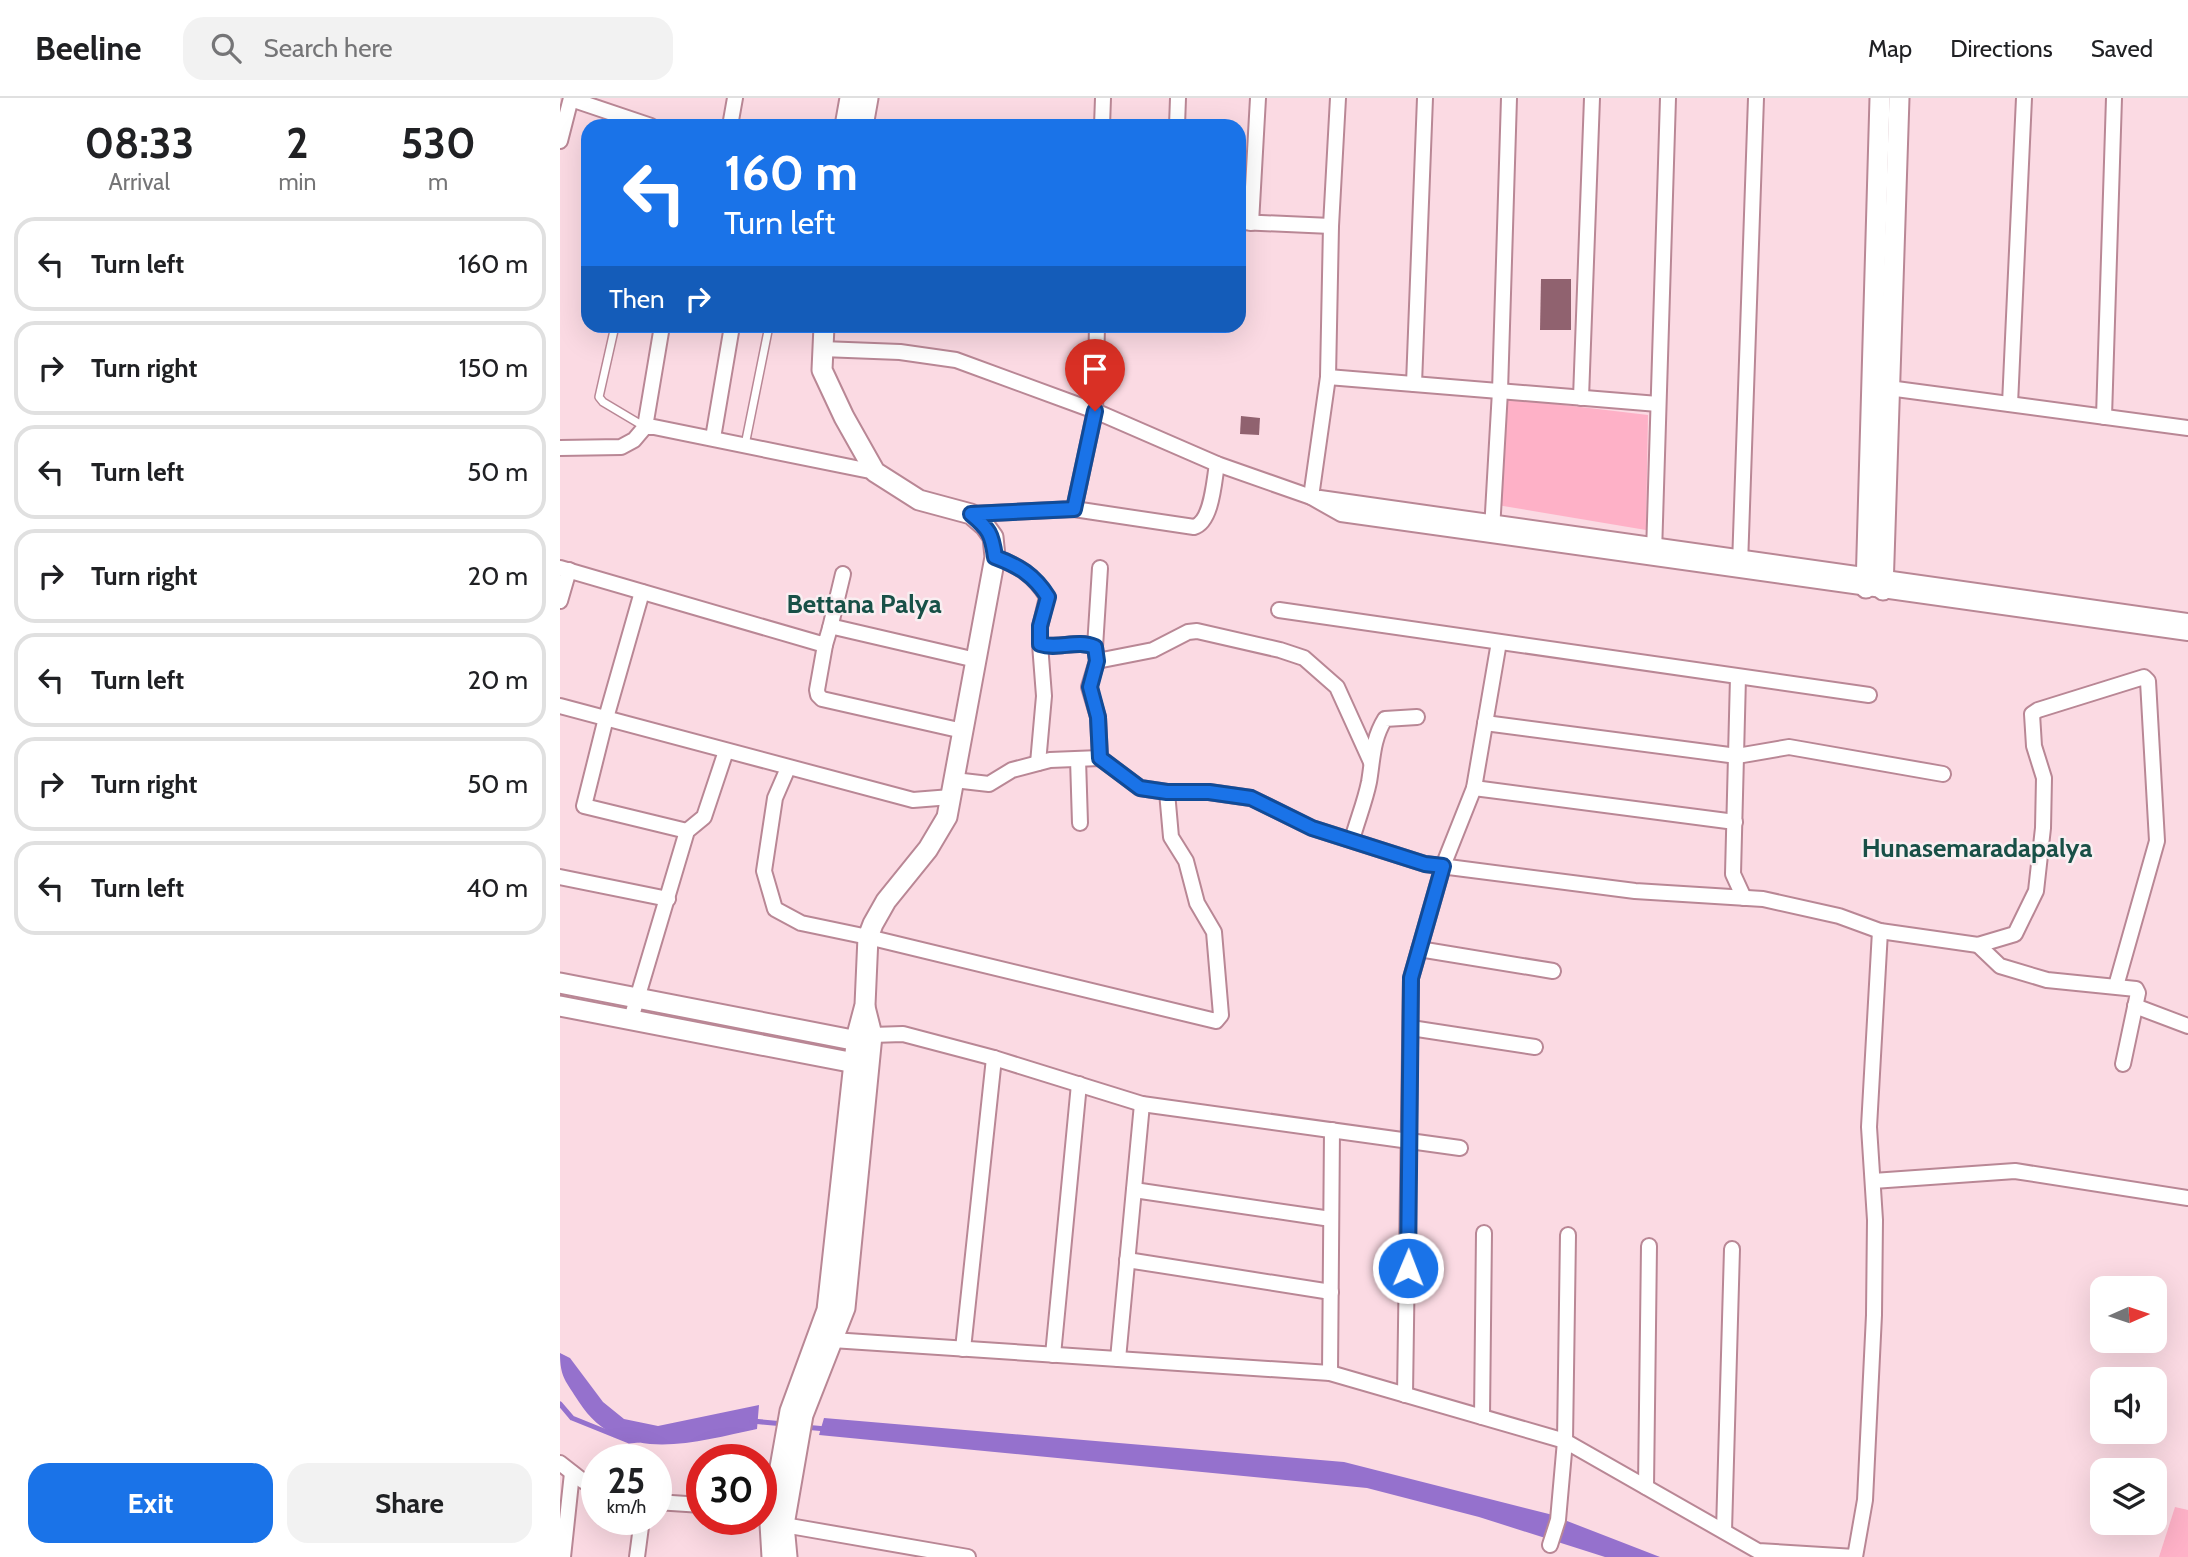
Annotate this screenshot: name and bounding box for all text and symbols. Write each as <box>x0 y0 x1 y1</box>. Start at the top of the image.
search box <box>183 17 673 80</box>
text: Beeline <box>35 28 141 68</box>
icon: search <box>207 29 245 67</box>
text: Search here <box>263 32 393 64</box>
text: Map <box>1868 34 1912 63</box>
text: Directions <box>1950 34 2053 63</box>
text: Saved <box>2091 34 2153 63</box>
text: 08:33 <box>84 117 194 169</box>
text: 2 <box>286 117 309 169</box>
text: 530 <box>401 117 476 169</box>
text: 160 m <box>724 143 858 202</box>
icon: left <box>609 147 700 238</box>
text: Arrival <box>109 168 170 196</box>
text: min <box>278 168 316 196</box>
text: m <box>428 168 448 196</box>
text: Turn left <box>724 203 835 242</box>
icon: left <box>32 245 70 283</box>
text: Turn left <box>91 248 184 280</box>
text: 160 m <box>458 248 528 280</box>
icon: right <box>679 280 717 318</box>
text: Then <box>609 283 665 315</box>
pin <box>1065 339 1125 411</box>
icon: right <box>32 349 70 387</box>
icon: arrive <box>1076 350 1114 388</box>
text: Turn right <box>91 352 197 384</box>
text: 150 m <box>459 352 528 384</box>
icon: left <box>32 453 70 491</box>
text: Turn left <box>91 456 184 488</box>
text: 50 m <box>467 456 528 488</box>
icon: right <box>32 557 70 595</box>
text: Turn right <box>91 560 197 592</box>
text: 20 m <box>468 560 528 592</box>
district label: Bettana Palya <box>786 588 942 620</box>
icon: left <box>32 661 70 699</box>
text: Turn left <box>91 664 184 696</box>
text: 20 m <box>468 664 528 696</box>
icon: right <box>32 765 70 803</box>
text: Turn right <box>91 768 197 800</box>
text: 50 m <box>467 768 528 800</box>
district label: Hunasemaradapalya <box>1862 832 2092 864</box>
icon: left <box>32 869 70 907</box>
text: Turn left <box>91 872 184 904</box>
text: 40 m <box>466 872 528 904</box>
position arrow <box>1371 1231 1445 1305</box>
north arrow <box>2090 1276 2166 1353</box>
map controls <box>2090 1276 2167 1535</box>
button: sound <box>2090 1367 2167 1444</box>
speed limit sign: 30 <box>686 1444 777 1535</box>
button: layers <box>2090 1458 2167 1535</box>
text: 25 <box>608 1459 645 1502</box>
button: Exit <box>28 1463 273 1543</box>
button: Share <box>287 1463 532 1543</box>
text: km/h <box>607 1496 646 1518</box>

